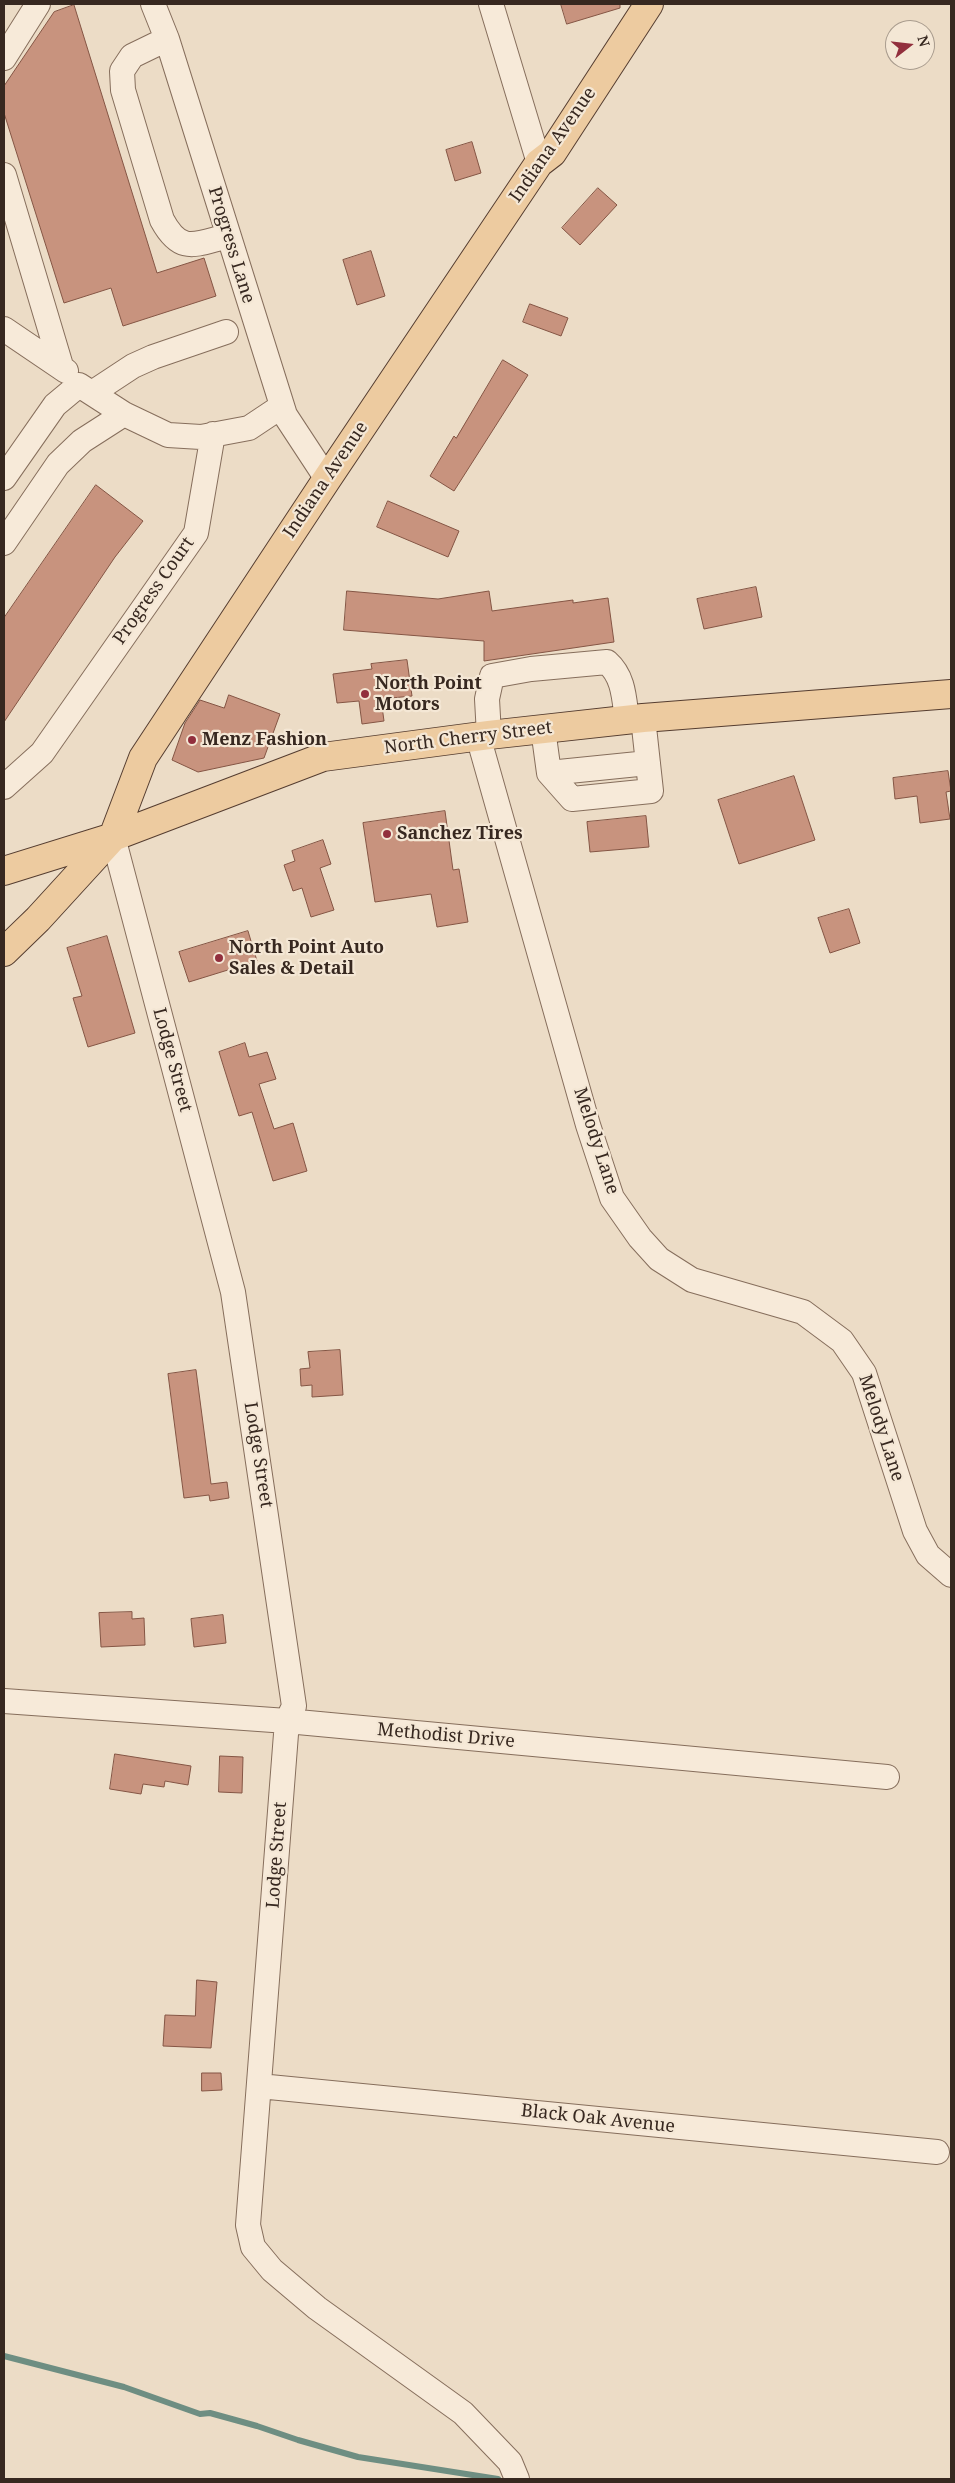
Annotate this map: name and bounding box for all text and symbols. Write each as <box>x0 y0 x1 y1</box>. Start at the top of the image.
north arrow <box>885 20 935 70</box>
text: N <box>913 33 935 49</box>
street label: Indiana Avenue <box>505 83 601 207</box>
street label: Progress Lane <box>203 184 259 306</box>
street label: Indiana Avenue <box>279 418 373 542</box>
street label: Progress Court <box>109 533 199 649</box>
place label: North Point Motors <box>375 673 482 716</box>
marker: North Point Motors <box>359 688 371 700</box>
street label: North Cherry Street <box>383 717 553 759</box>
place label: Menz Fashion <box>202 729 327 751</box>
marker: Menz Fashion <box>186 734 198 746</box>
place label: Sanchez Tires <box>397 823 523 845</box>
marker: Sanchez Tires <box>381 828 393 840</box>
place label: North Point Auto Sales & Detail <box>229 937 384 980</box>
marker: North Point Auto Sales & Detail <box>213 952 225 964</box>
street label: Lodge Street <box>148 1006 196 1114</box>
street label: Melody Lane <box>569 1085 623 1197</box>
street label: Melody Lane <box>854 1372 908 1484</box>
street label: Lodge Street <box>239 1401 277 1509</box>
street label: Methodist Drive <box>376 1719 516 1753</box>
street label: Lodge Street <box>262 1801 292 1909</box>
street label: Black Oak Avenue <box>520 2100 676 2138</box>

